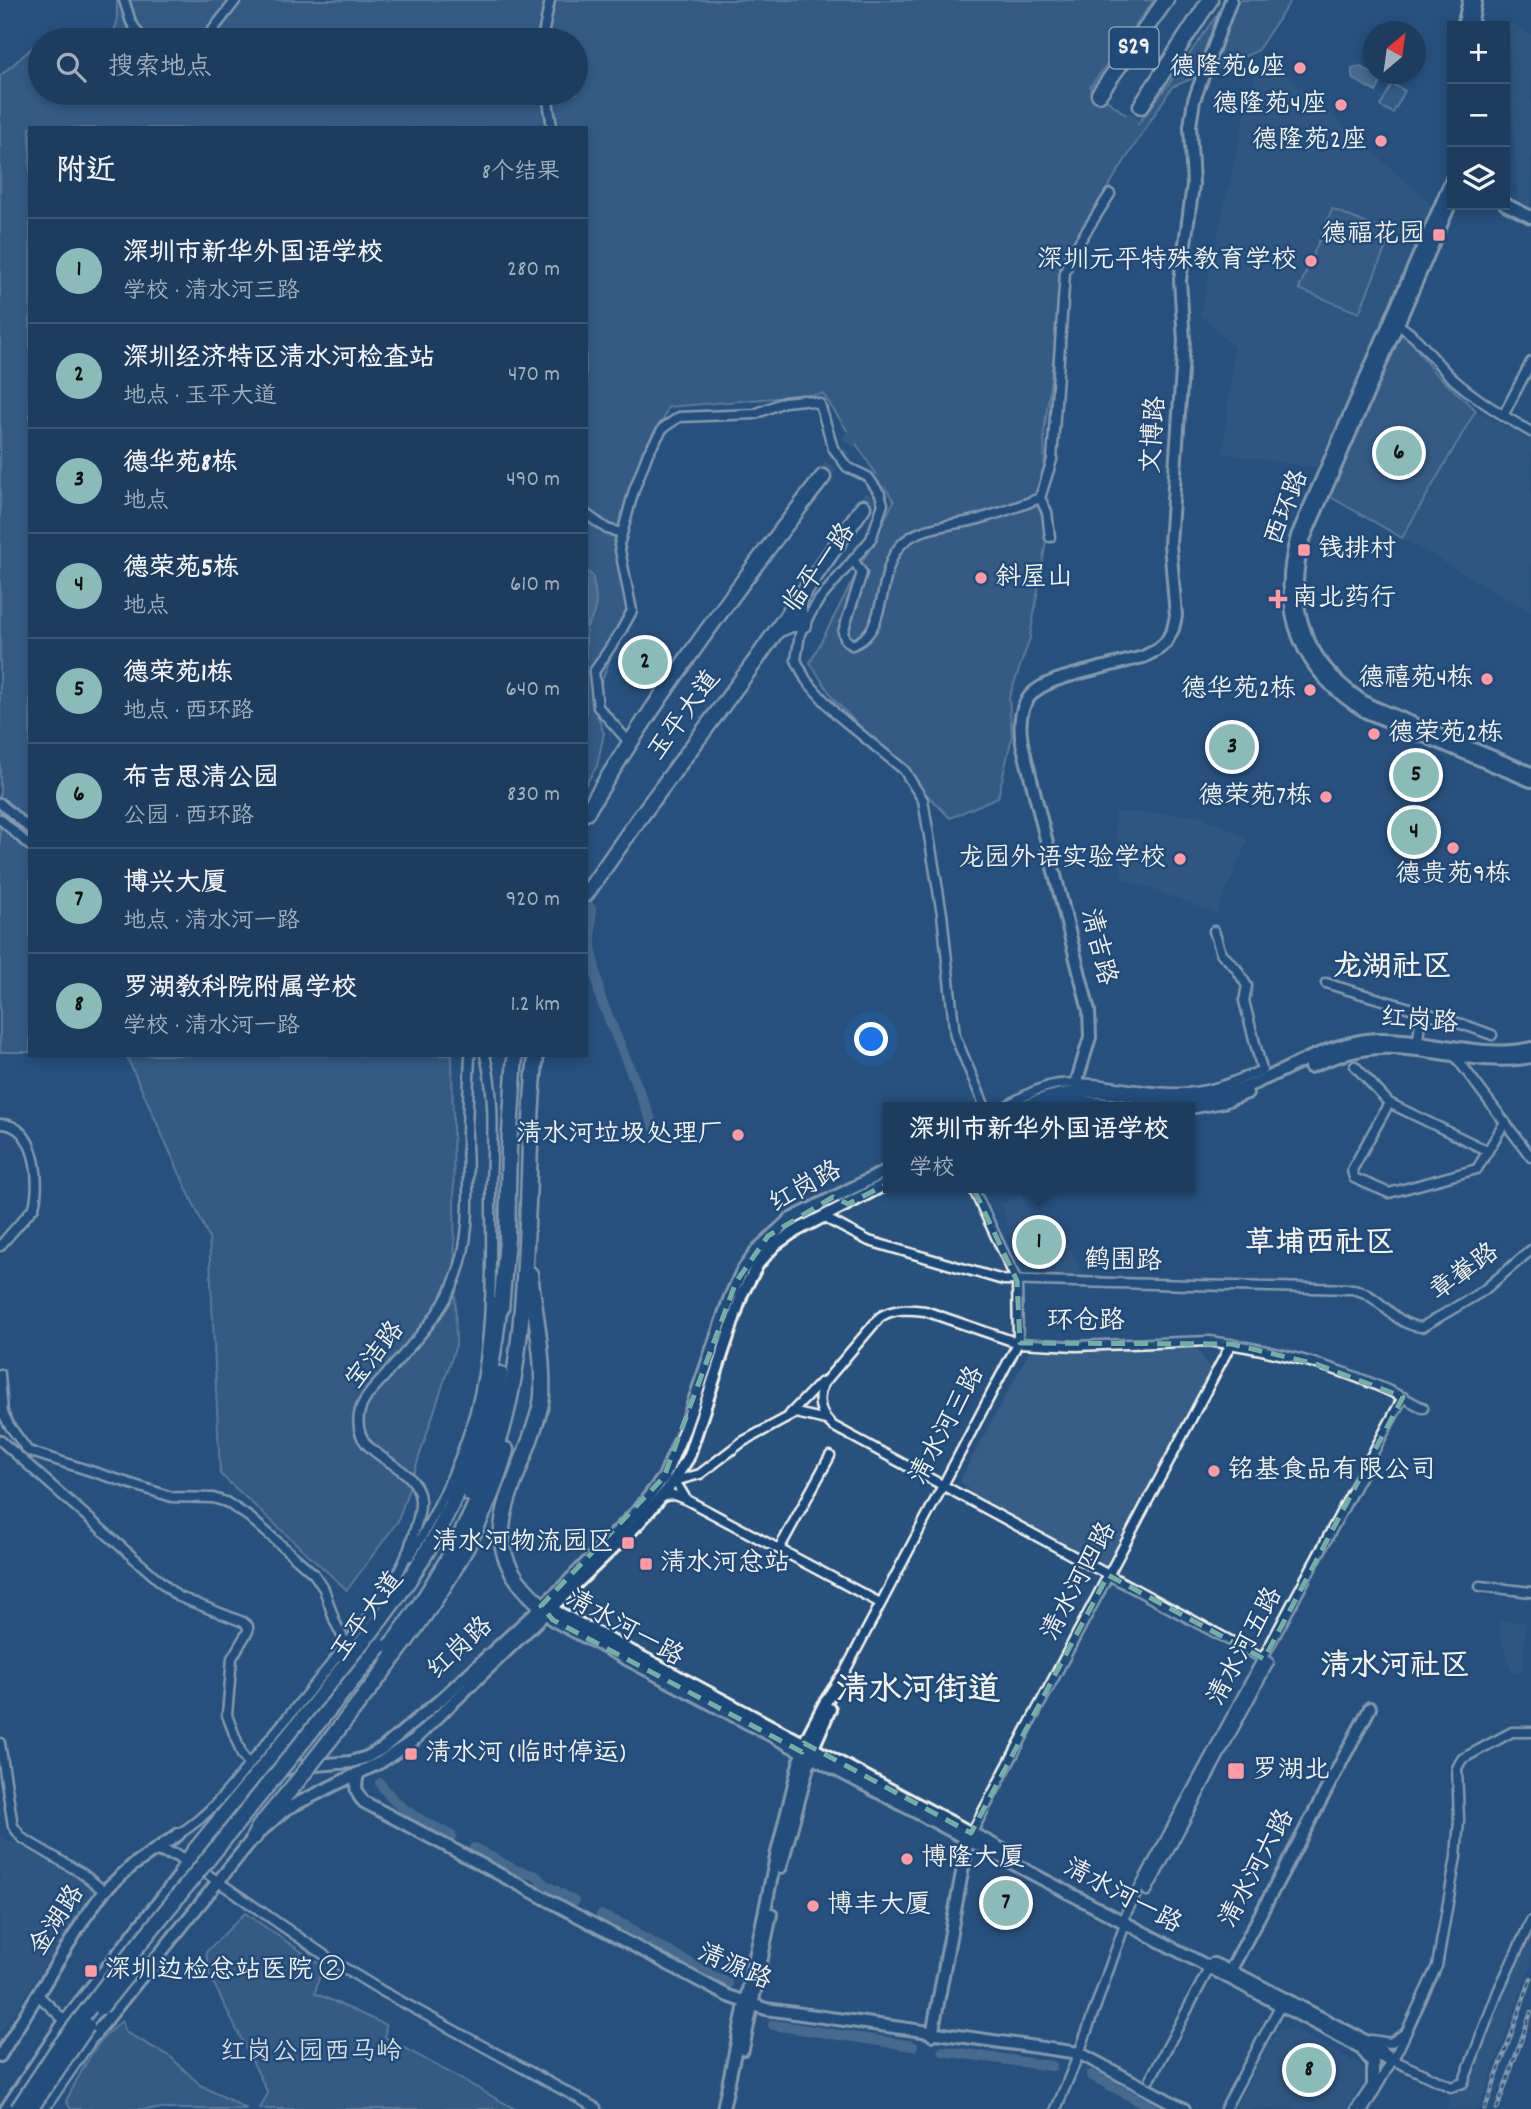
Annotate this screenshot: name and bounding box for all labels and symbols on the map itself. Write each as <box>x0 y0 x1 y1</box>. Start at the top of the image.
north arrow <box>1363 21 1426 84</box>
road number: S29 <box>1110 28 1158 68</box>
place label: 德隆苑6座 <box>1169 50 1286 87</box>
marker: 德隆苑6座 <box>1292 60 1308 76</box>
place label: 德隆苑4座 <box>1212 87 1327 124</box>
marker: 德隆苑4座 <box>1333 97 1349 113</box>
place label: 德隆苑2座 <box>1252 123 1367 160</box>
marker: 德隆苑2座 <box>1373 133 1389 149</box>
place label: 德福花园 <box>1321 217 1425 254</box>
marker: 德福花园 <box>1431 227 1447 243</box>
place label: 深圳元平特殊教育学校 <box>1037 243 1297 280</box>
marker: 深圳元平特殊教育学校 <box>1303 253 1319 269</box>
street label: 文博路 <box>1134 395 1176 475</box>
pin: 6 <box>1376 427 1422 479</box>
street label: 西环路 <box>1257 465 1319 551</box>
street label: 临平一路 <box>774 516 866 622</box>
place label: 钱排村 <box>1318 532 1396 569</box>
marker: 钱排村 <box>1296 542 1312 558</box>
place label: 斜屋山 <box>995 560 1073 597</box>
marker: 斜屋山 <box>973 570 989 586</box>
place label: 南北药行 <box>1292 581 1396 618</box>
marker: 南北药行 <box>1270 591 1286 607</box>
pin: 2 <box>622 636 668 688</box>
place label: 德禧苑4栋 <box>1358 661 1473 698</box>
street label: 玉平大道 <box>639 663 731 769</box>
marker: 德禧苑4栋 <box>1479 671 1495 687</box>
place label: 德华苑2栋 <box>1181 672 1296 709</box>
marker: 德华苑2栋 <box>1302 682 1318 698</box>
place label: 德荣苑2栋 <box>1388 716 1503 753</box>
pin: 3 <box>1209 721 1255 773</box>
marker: 德荣苑2栋 <box>1366 726 1382 742</box>
pin: 5 <box>1393 749 1439 801</box>
place label: 德荣苑7栋 <box>1198 779 1312 816</box>
marker: 德荣苑7栋 <box>1318 789 1334 805</box>
pin: 4 <box>1391 806 1437 858</box>
marker: 德贵苑9栋 <box>1445 840 1461 856</box>
place label: 龙园外语实验学校 <box>958 841 1166 878</box>
marker: 龙园外语实验学校 <box>1172 851 1188 867</box>
place label: 德贵苑9栋 <box>1395 857 1511 894</box>
street label: 清吉路 <box>1070 905 1124 989</box>
district label: 龙湖社区 <box>1332 948 1452 991</box>
street label: 红岗路 <box>1379 1000 1459 1044</box>
your location <box>854 1022 888 1056</box>
place label: 清水河垃圾处理厂 <box>516 1117 724 1154</box>
marker: 清水河垃圾处理厂 <box>730 1127 746 1143</box>
street label: 红岗路 <box>763 1153 849 1223</box>
pin: 1 <box>1016 1216 1062 1268</box>
district label: 草埔西社区 <box>1245 1224 1395 1267</box>
street label: 章輋路 <box>1423 1235 1507 1311</box>
street label: 鹤围路 <box>1084 1243 1162 1281</box>
street label: 环仓路 <box>1047 1304 1125 1341</box>
street label: 宝洁路 <box>337 1314 415 1398</box>
street label: 清水河三路 <box>901 1360 995 1492</box>
place label: 铭基食品有限公司 <box>1228 1453 1436 1490</box>
marker: 铭基食品有限公司 <box>1206 1463 1222 1479</box>
street label: 清水河四路 <box>1033 1516 1127 1648</box>
place label: 清水河物流园区 <box>432 1525 614 1562</box>
marker: 清水河物流园区 <box>620 1535 636 1551</box>
place label: 清水河总站 <box>660 1546 790 1583</box>
marker: 清水河总站 <box>638 1556 654 1572</box>
street label: 玉平大道 <box>322 1564 414 1670</box>
street label: 清水河一路 <box>558 1581 690 1677</box>
street label: 清水河五路 <box>1199 1581 1293 1713</box>
street label: 红岗路 <box>420 1609 502 1689</box>
district label: 清水河社区 <box>1320 1647 1470 1690</box>
district label: 清水河街道 <box>836 1669 1001 1716</box>
place label: 清水河 (临时停运) <box>425 1736 626 1773</box>
marker: 清水河 (临时停运) <box>403 1746 419 1762</box>
place label: 罗湖北 <box>1252 1753 1330 1790</box>
marker: 罗湖北 <box>1226 1761 1246 1781</box>
street label: 清水河六路 <box>1211 1803 1305 1935</box>
place label: 博隆大厦 <box>921 1841 1025 1878</box>
street label: 清水河一路 <box>1056 1850 1188 1944</box>
marker: 博隆大厦 <box>899 1851 915 1867</box>
pin: 7 <box>983 1877 1029 1929</box>
street label: 金湖路 <box>21 1878 95 1964</box>
place label: 博丰大厦 <box>827 1888 931 1925</box>
marker: 博丰大厦 <box>805 1898 821 1914</box>
street label: 清源路 <box>691 1936 777 2000</box>
place label: 深圳边检总站医院 ② <box>105 1953 345 1990</box>
marker: 深圳边检总站医院 ② <box>83 1963 99 1979</box>
park label: 红岗公园西马岭 <box>220 2035 402 2072</box>
pin: 8 <box>1286 2044 1332 2096</box>

